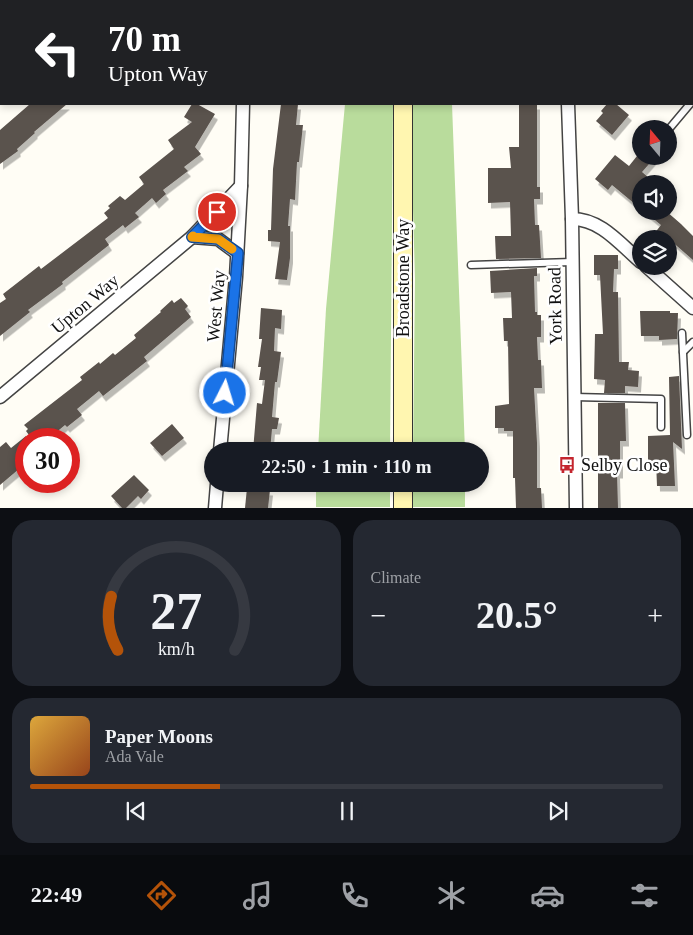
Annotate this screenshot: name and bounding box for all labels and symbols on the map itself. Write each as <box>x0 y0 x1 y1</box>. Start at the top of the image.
north arrow <box>632 120 678 165</box>
pin <box>196 191 238 233</box>
street label: Broadstone Way <box>393 219 413 337</box>
street label: York Road <box>544 267 566 345</box>
street label: West Way <box>203 269 229 343</box>
street label: Upton Way <box>47 270 123 338</box>
position arrow <box>198 366 250 418</box>
speed limit sign: 30 <box>15 428 80 493</box>
bus stop icon: Selby Close <box>557 455 577 475</box>
place label: Selby Close <box>581 455 668 475</box>

